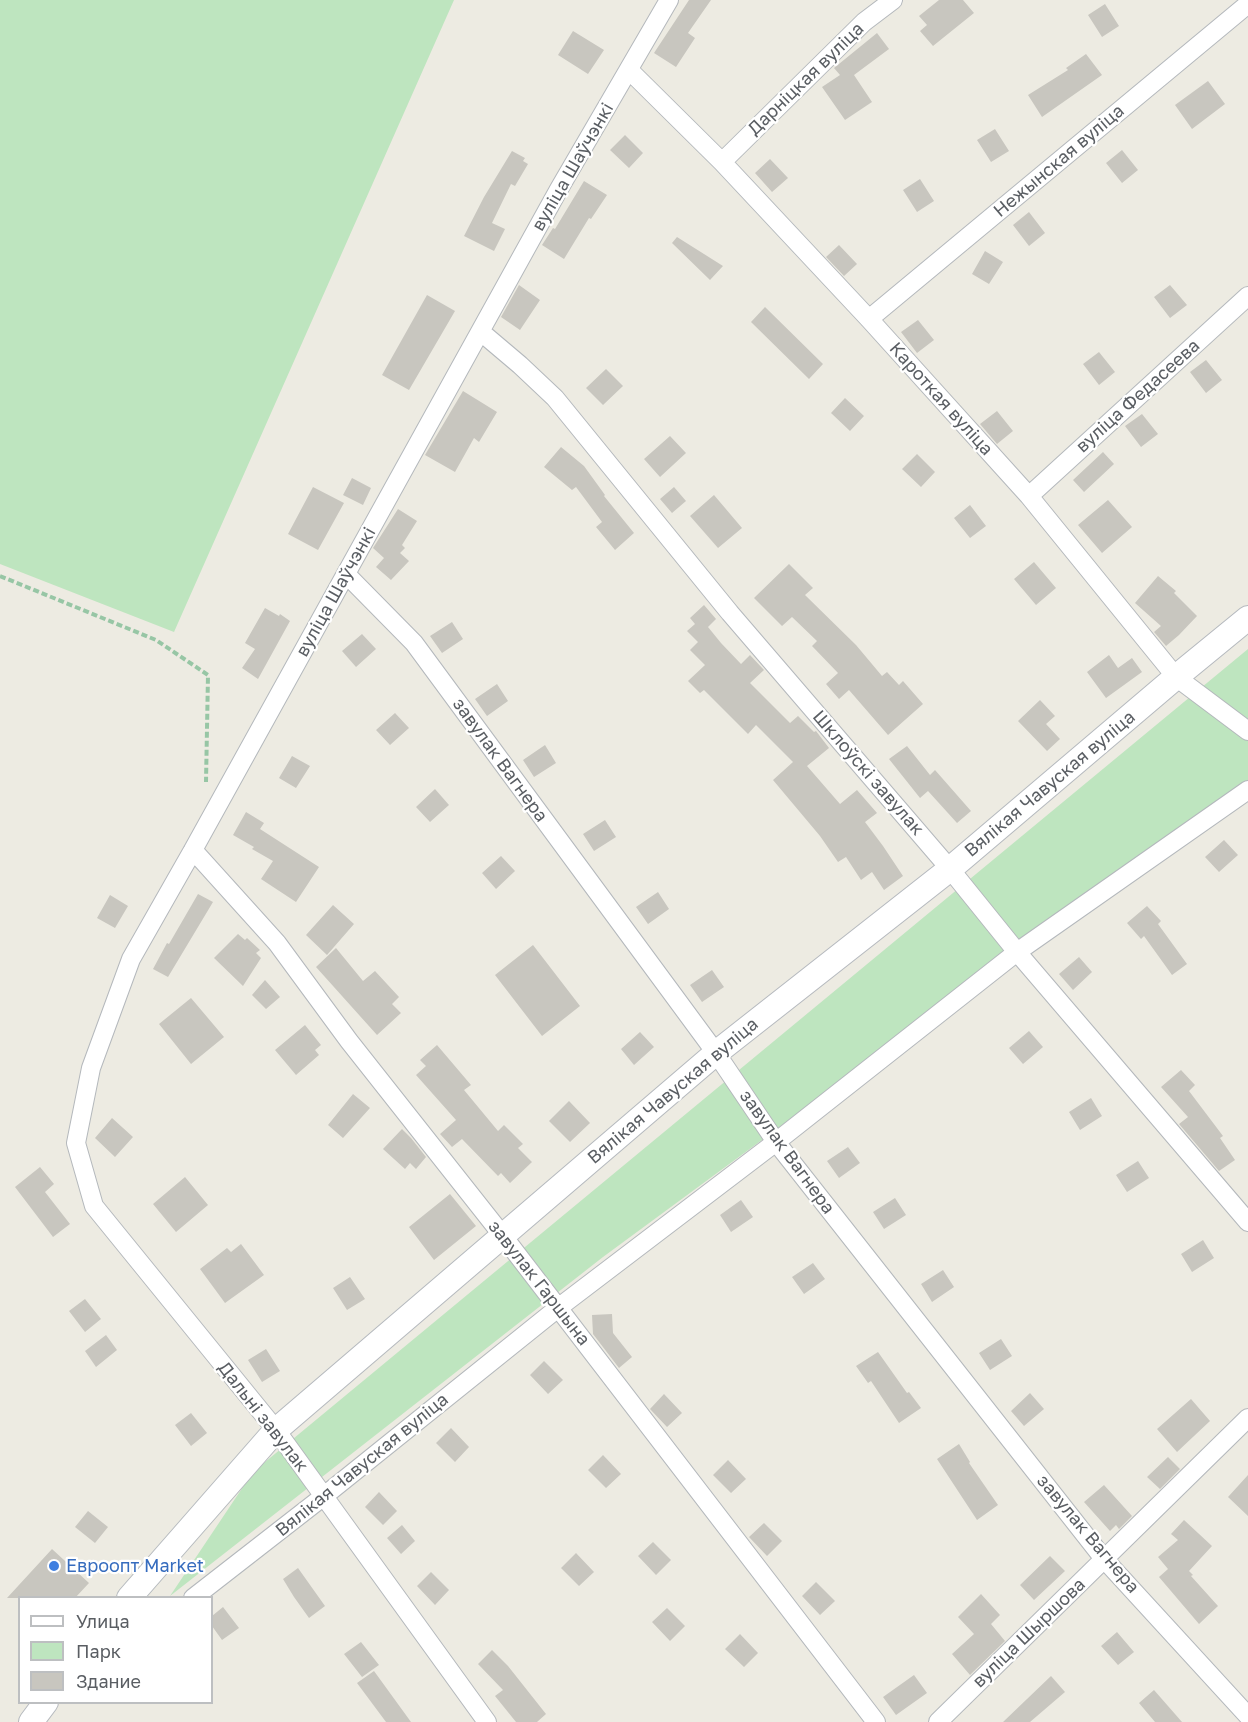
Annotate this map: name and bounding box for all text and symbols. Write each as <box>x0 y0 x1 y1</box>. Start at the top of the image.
street label: Дарніцкая вуліца <box>744 18 868 140</box>
street label: вуліца Шаўчэнкі <box>528 99 618 235</box>
street label: Нежынская вуліца <box>989 100 1129 222</box>
street label: вуліца Федасеева <box>1072 335 1204 457</box>
street label: Кароткая вуліца <box>885 338 997 460</box>
street label: вуліца Шаўчэнкі <box>292 524 380 660</box>
street label: завулак Вагнера <box>448 694 552 826</box>
street label: Шклоўскі завулак <box>808 706 928 840</box>
street label: Вялікая Чавуская вуліца <box>960 706 1140 862</box>
street label: Вялікая Чавуская вуліца <box>583 1013 763 1169</box>
street label: завулак Вагнера <box>735 1086 839 1218</box>
street label: завулак Гаршына <box>483 1216 595 1350</box>
street label: Дальні завулак <box>213 1358 313 1476</box>
street label: Вялікая Чавуская вуліца <box>271 1389 453 1541</box>
street label: завулак Вагнера <box>1032 1470 1144 1598</box>
place label: Евроопт Market <box>66 1555 204 1577</box>
marker: Евроопт Market <box>47 1559 61 1573</box>
street label: вуліца Шыршова <box>968 1574 1090 1692</box>
legend <box>18 1596 213 1704</box>
text: Улица <box>76 1610 130 1632</box>
text: Парк <box>76 1640 121 1662</box>
text: Здание <box>76 1670 141 1692</box>

